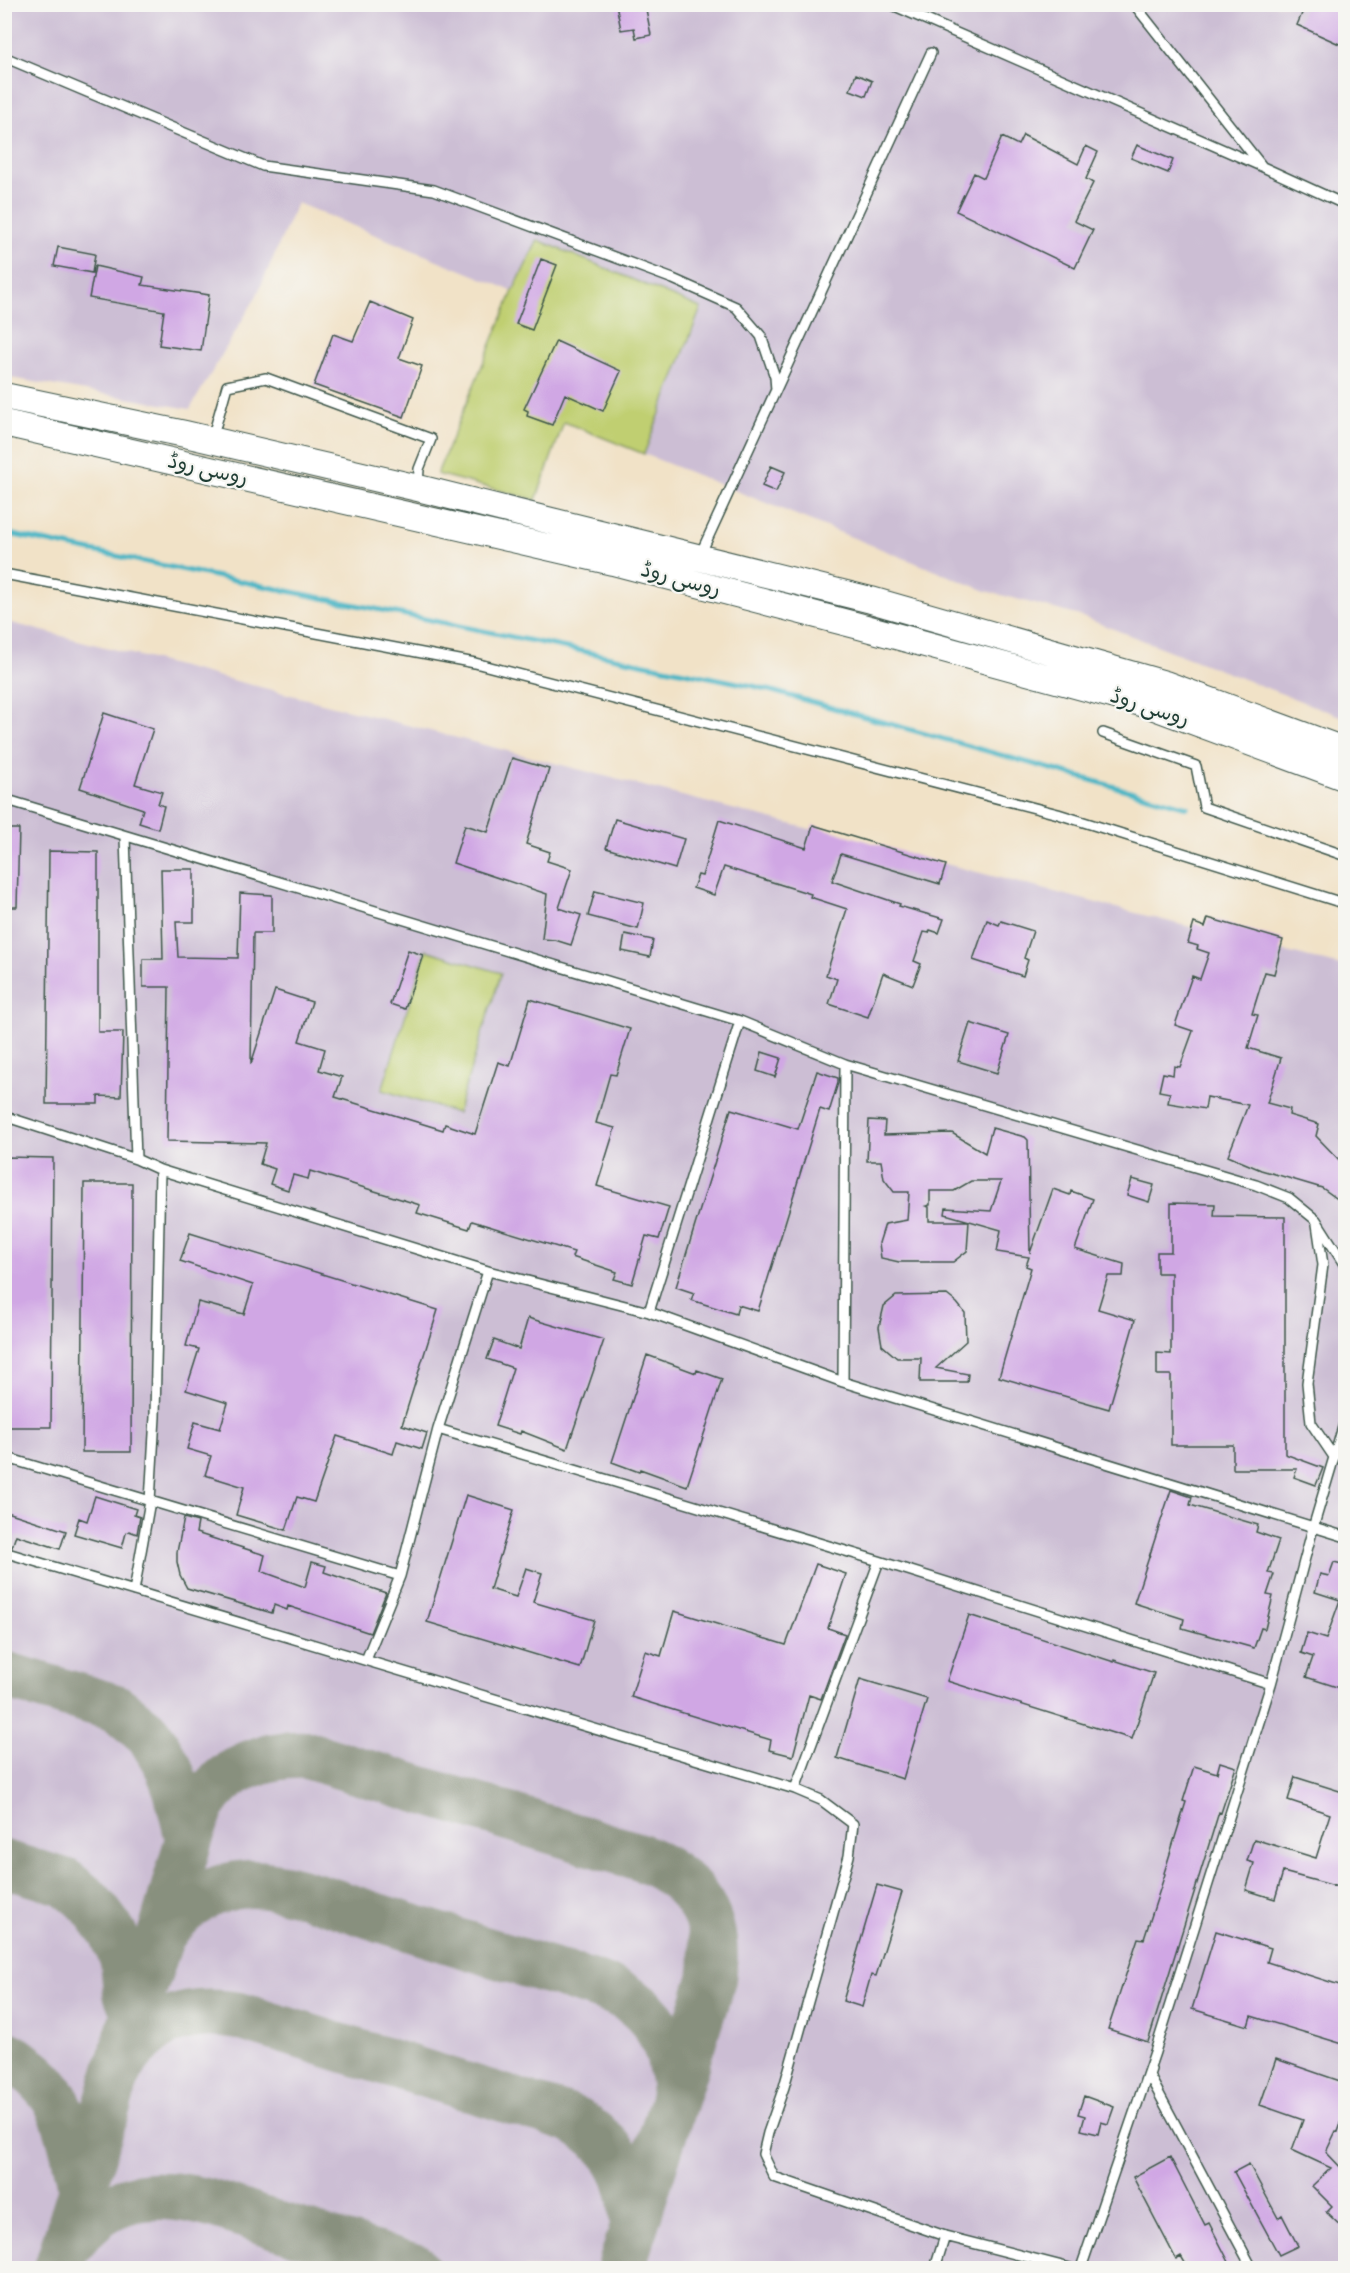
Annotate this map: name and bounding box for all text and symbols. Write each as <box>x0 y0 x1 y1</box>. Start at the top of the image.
street label: روسی روڈ <box>164 448 250 496</box>
street label: روسی روڈ <box>637 557 723 607</box>
street label: روسی روڈ <box>1106 683 1192 737</box>

